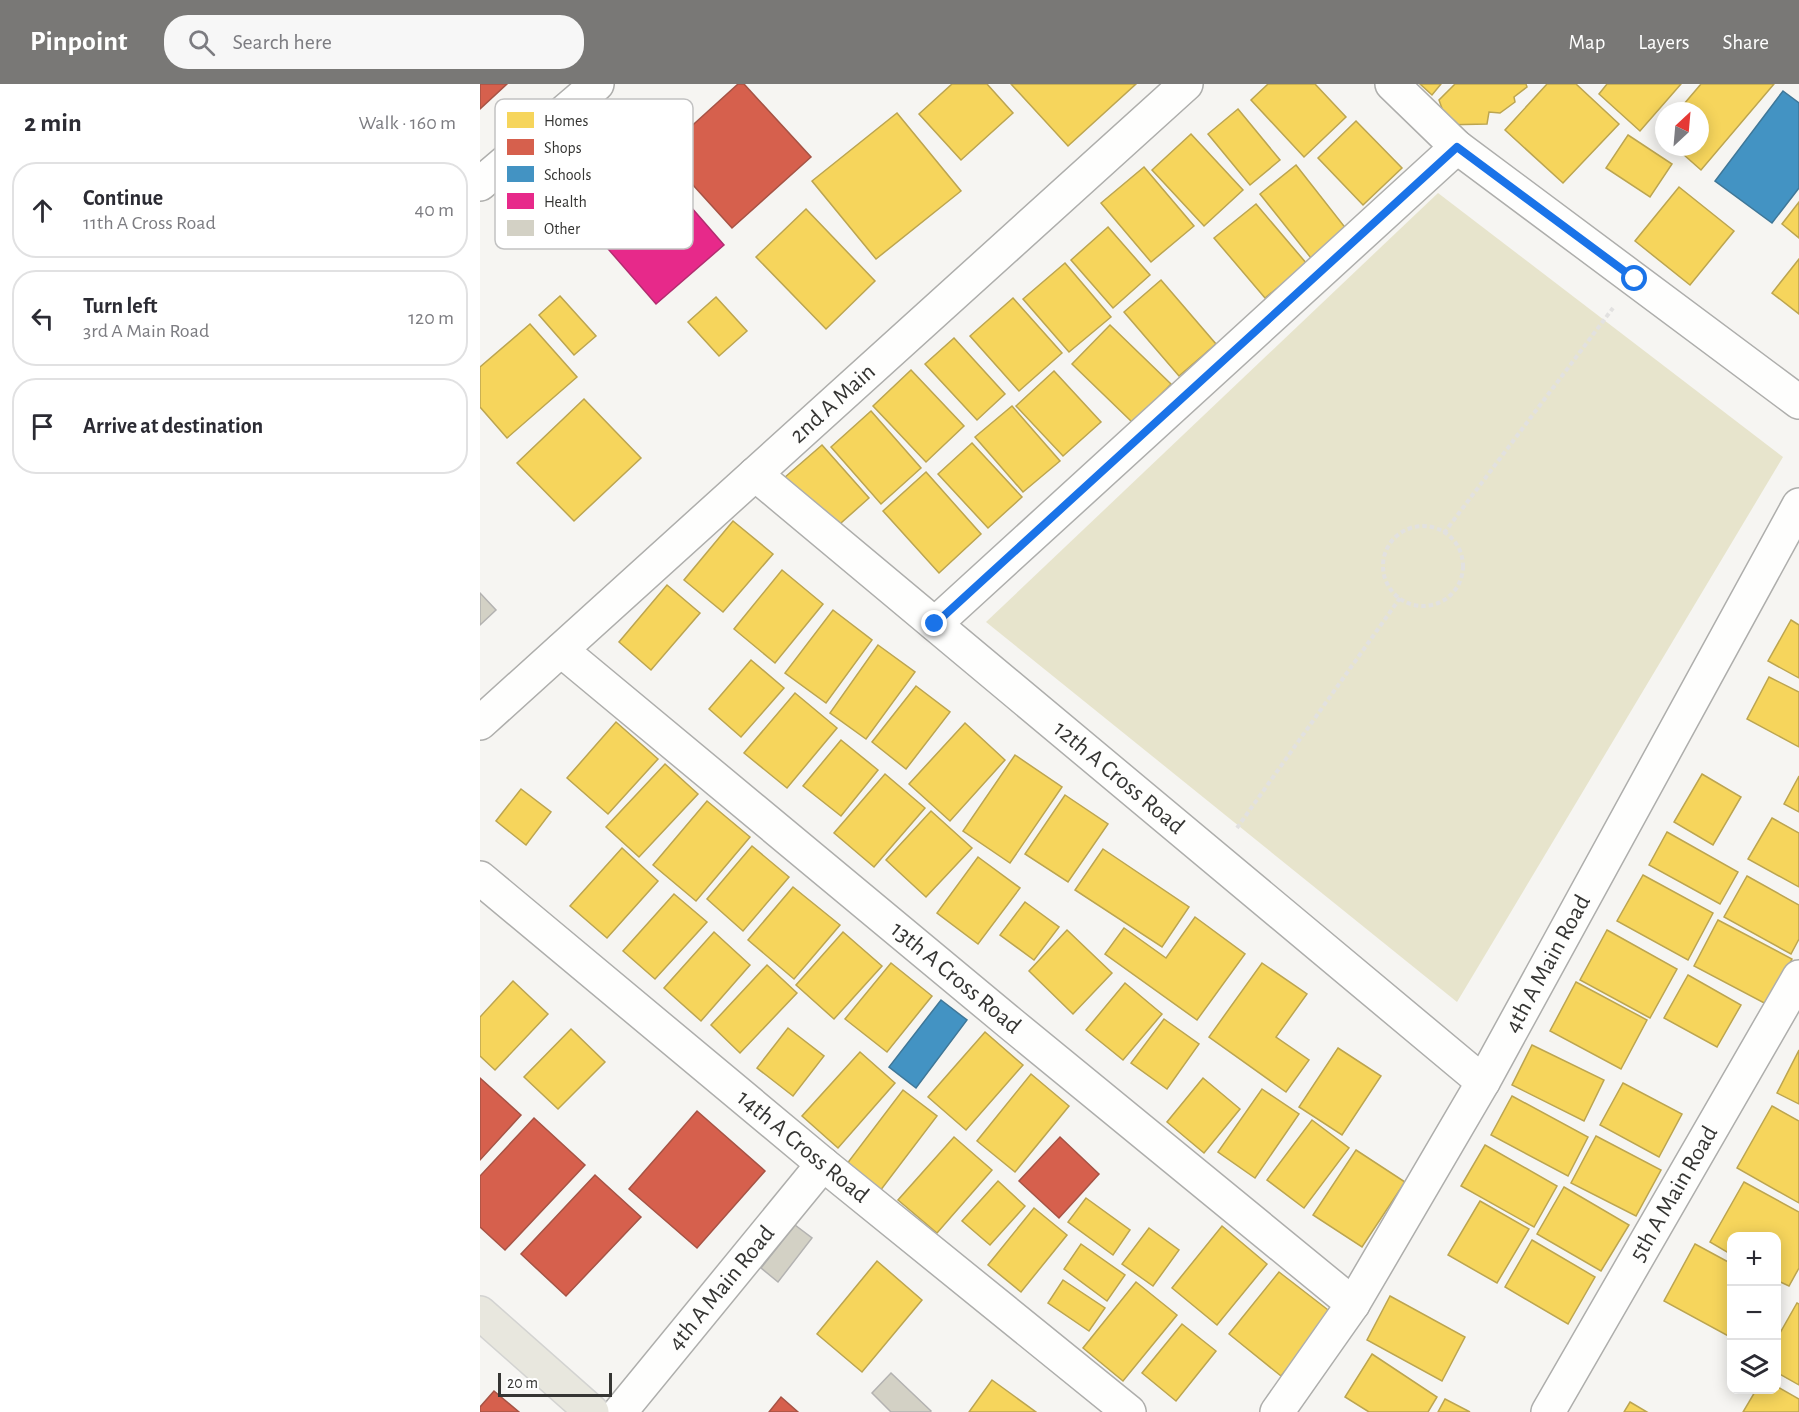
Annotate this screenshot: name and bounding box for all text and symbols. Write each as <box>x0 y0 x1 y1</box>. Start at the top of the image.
search box <box>164 15 584 69</box>
icon: search <box>185 26 218 59</box>
text: Pinpoint <box>30 28 128 56</box>
text: Search here <box>233 31 332 53</box>
text: Map <box>1569 32 1605 53</box>
text: Layers <box>1638 32 1689 53</box>
text: Share <box>1722 32 1769 53</box>
legend <box>495 99 693 249</box>
north arrow <box>1655 102 1709 156</box>
text: 2 min <box>24 110 82 136</box>
text: Walk · 160 m <box>359 113 456 133</box>
text: Homes <box>544 113 588 129</box>
text: Shops <box>544 140 582 156</box>
text: Schools <box>544 167 591 183</box>
text: Continue <box>83 187 163 209</box>
icon: ahead <box>26 194 59 227</box>
text: Health <box>544 194 587 210</box>
text: 40 m <box>415 200 454 220</box>
text: 11th A Cross Road <box>83 213 216 233</box>
text: Other <box>544 221 581 237</box>
route start <box>1621 265 1647 291</box>
text: Turn left <box>83 295 157 317</box>
icon: left <box>26 302 59 335</box>
text: 120 m <box>408 308 454 328</box>
text: 3rd A Main Road <box>83 321 209 341</box>
street label: 2nd A Main <box>786 359 880 448</box>
icon: arrive <box>26 410 59 443</box>
text: Arrive at destination <box>83 415 263 437</box>
route end <box>921 610 947 636</box>
street label: 12th A Cross Road <box>1049 717 1189 839</box>
street label: 4th A Main Road <box>1500 891 1595 1037</box>
street label: 13th A Cross Road <box>886 917 1025 1039</box>
street label: 14th A Cross Road <box>732 1086 873 1208</box>
street label: 5th A Main Road <box>1626 1122 1722 1265</box>
street label: 4th A Main Road <box>664 1221 779 1355</box>
map controls <box>1727 1232 1781 1394</box>
button: + <box>1727 1232 1781 1286</box>
button: − <box>1727 1286 1781 1340</box>
button: layers <box>1727 1340 1781 1394</box>
scale bar <box>498 1370 612 1398</box>
text: 20 m <box>507 1375 538 1391</box>

